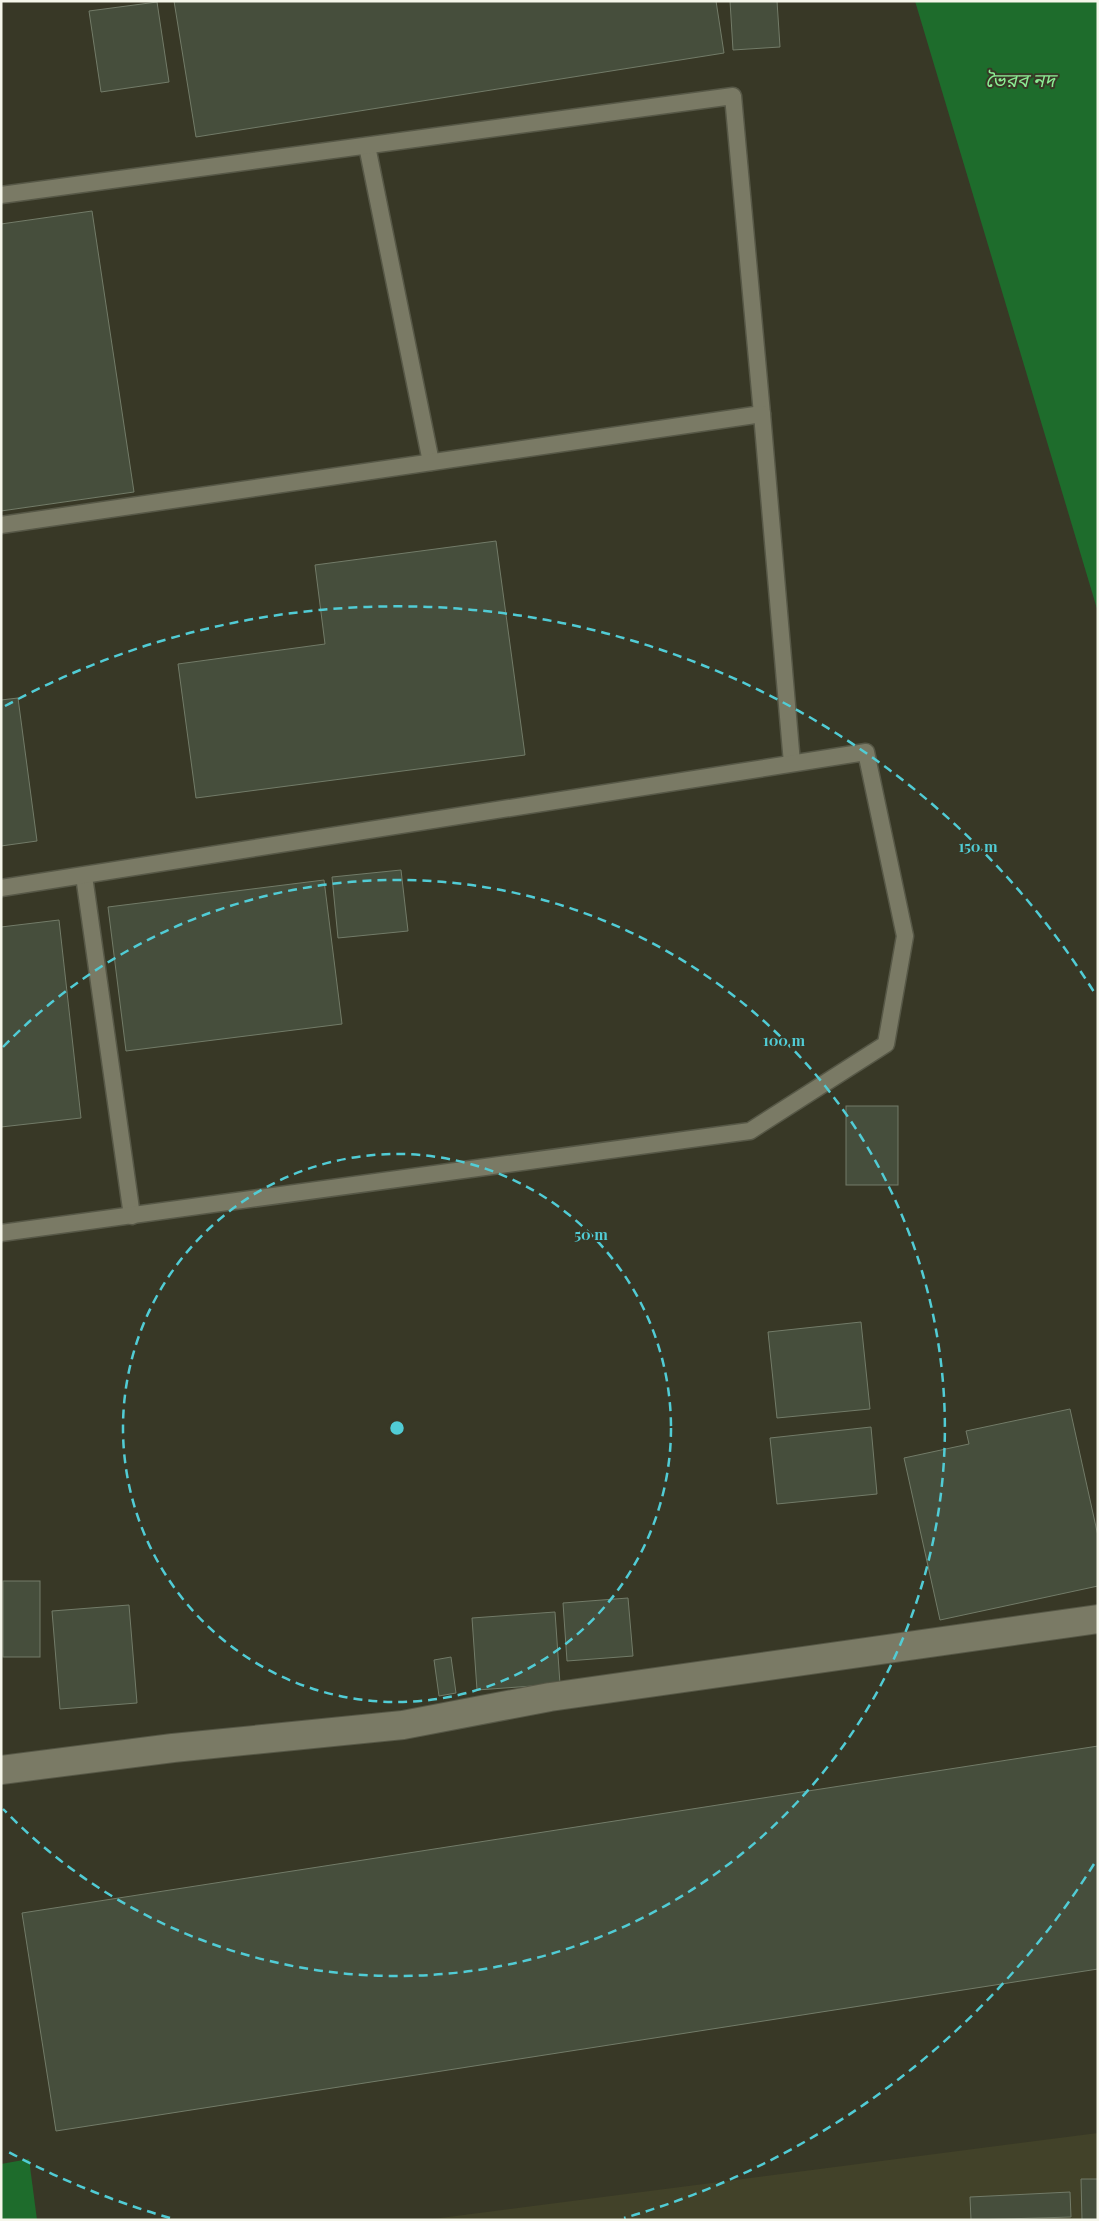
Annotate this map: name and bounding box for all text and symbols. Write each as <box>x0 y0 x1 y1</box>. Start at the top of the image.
water label: ভৈরব নদ <box>985 66 1058 92</box>
text: 150 m <box>958 836 998 856</box>
text: 100 m <box>763 1030 806 1050</box>
text: 50 m <box>574 1224 608 1244</box>
centre of rings <box>388 1419 406 1437</box>

